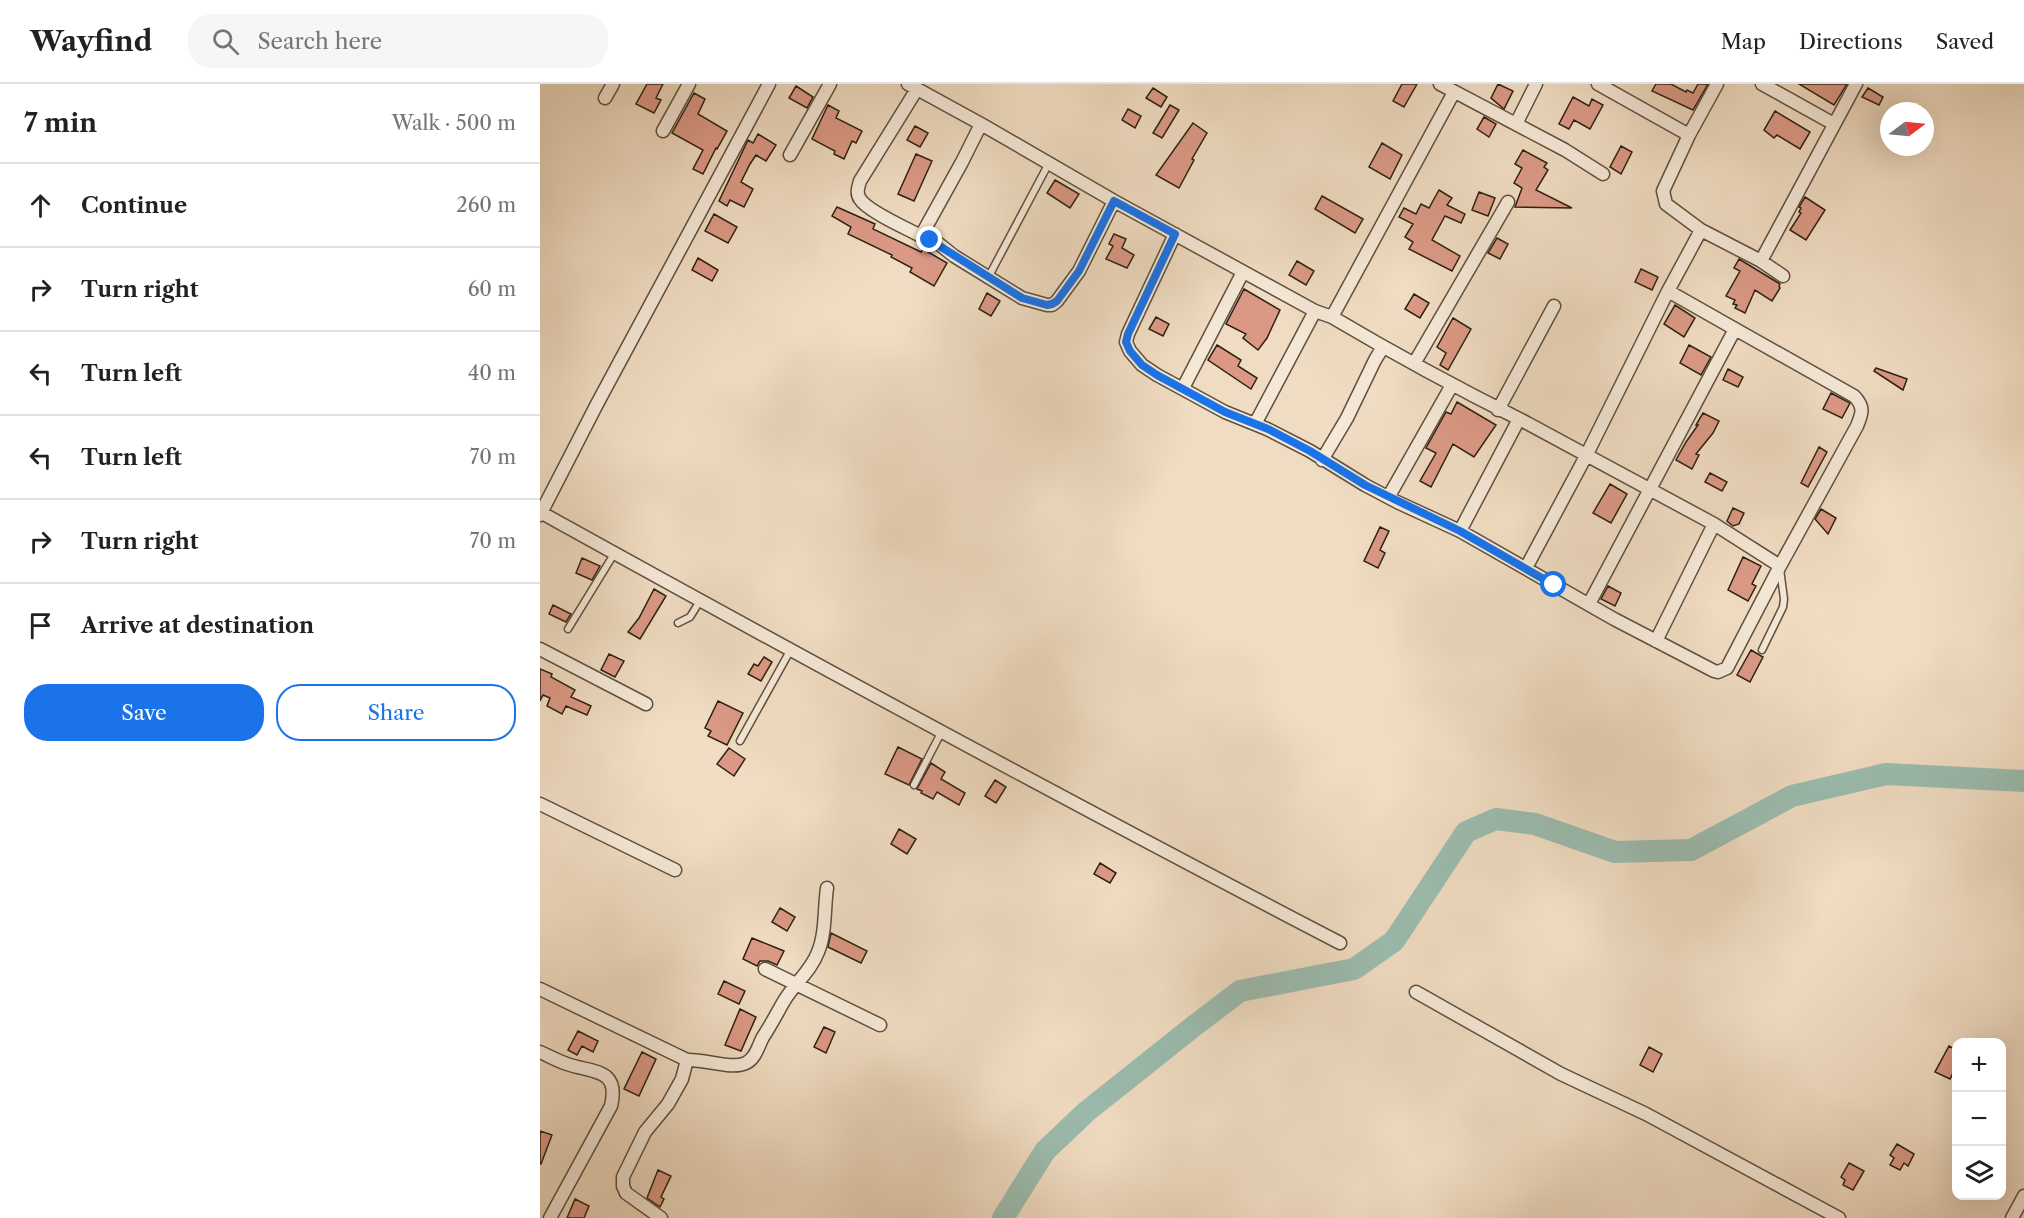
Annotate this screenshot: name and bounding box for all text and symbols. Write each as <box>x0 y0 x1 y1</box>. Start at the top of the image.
search box <box>188 14 608 68</box>
text: Wayfind <box>30 24 152 58</box>
icon: search <box>209 25 242 58</box>
text: Search here <box>257 28 382 55</box>
text: Map <box>1721 29 1766 54</box>
text: Directions <box>1799 29 1903 54</box>
text: Saved <box>1936 29 1994 54</box>
north arrow <box>1880 102 1934 156</box>
text: 7 min <box>24 107 97 139</box>
text: Walk · 500 m <box>392 111 516 135</box>
icon: ahead <box>24 189 57 222</box>
text: Continue <box>81 192 187 219</box>
text: 260 m <box>456 193 516 217</box>
route end <box>916 226 942 252</box>
icon: right <box>24 273 57 306</box>
text: Turn right <box>81 276 199 303</box>
text: 60 m <box>468 277 516 301</box>
icon: left <box>24 357 57 390</box>
text: Turn left <box>81 360 182 387</box>
text: 40 m <box>468 361 516 385</box>
icon: left <box>24 441 57 474</box>
text: Turn left <box>81 444 182 471</box>
text: 70 m <box>470 445 516 469</box>
icon: right <box>24 525 57 558</box>
text: Turn right <box>81 528 199 555</box>
text: 70 m <box>470 529 516 553</box>
route start <box>1540 571 1566 597</box>
icon: arrive <box>24 609 57 642</box>
text: Arrive at destination <box>81 612 314 639</box>
button: Save <box>24 684 264 741</box>
button: Share <box>276 684 516 741</box>
map controls <box>1952 1038 2006 1200</box>
button: + <box>1952 1038 2006 1092</box>
button: − <box>1952 1092 2006 1146</box>
button: layers <box>1952 1146 2006 1200</box>

